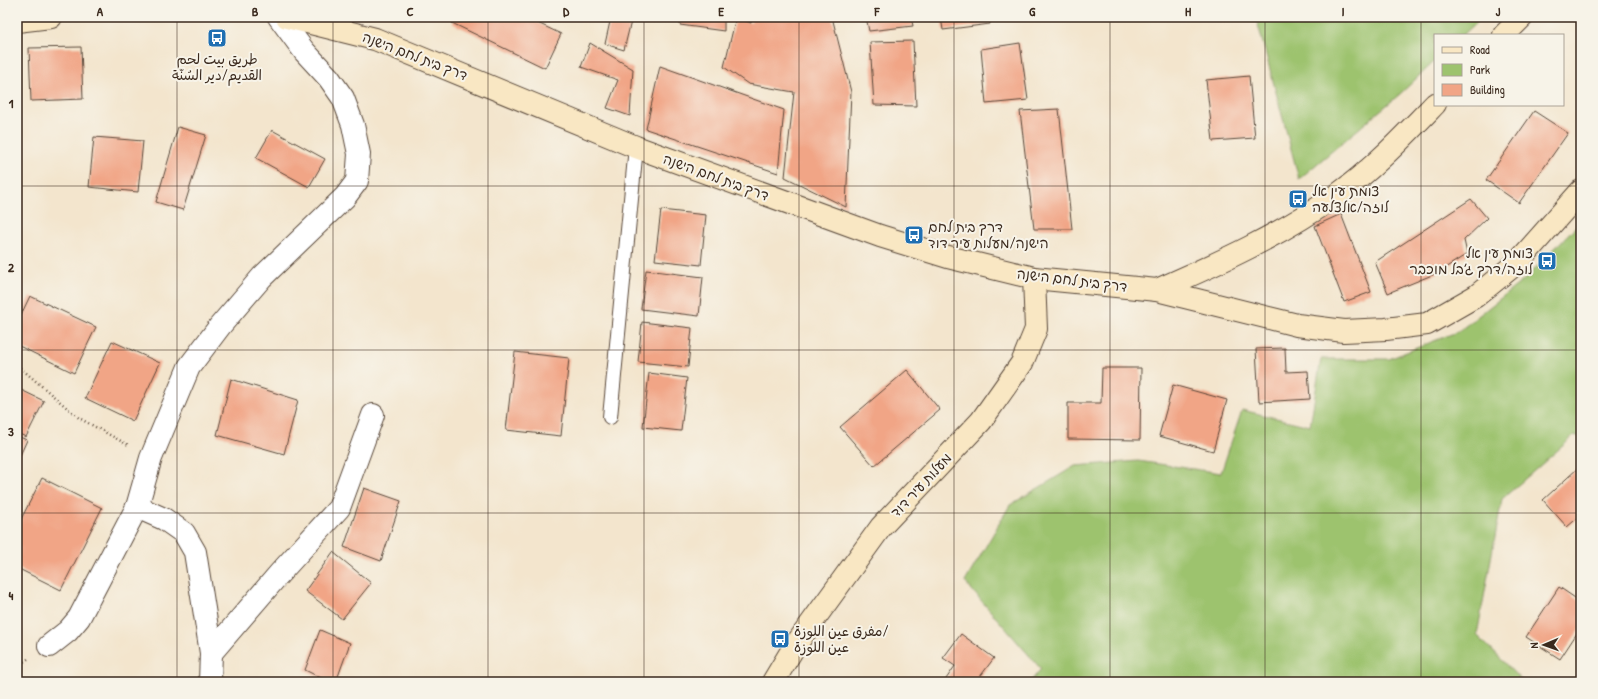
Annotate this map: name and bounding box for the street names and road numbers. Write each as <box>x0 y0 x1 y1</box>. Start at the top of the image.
street label: דרך בית לחם הישנה <box>360 27 471 84</box>
street label: דרך בית לחם הישנה <box>661 149 772 204</box>
street label: דרך בית לחם הישנה <box>1016 263 1128 296</box>
street label: מעלות עיר דוד <box>886 448 955 521</box>

